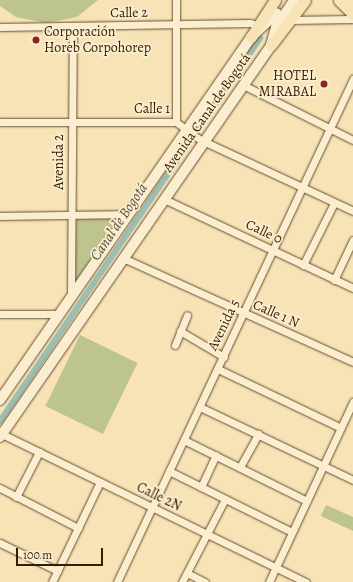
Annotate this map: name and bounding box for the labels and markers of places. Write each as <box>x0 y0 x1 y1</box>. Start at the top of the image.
place label: Corporación Horeb Corpohorep <box>44 24 151 56</box>
marker: Corporación Horeb Corpohorep <box>31 35 41 45</box>
place label: HOTEL MIRABAL <box>259 68 316 100</box>
marker: HOTEL MIRABAL <box>319 79 329 89</box>

